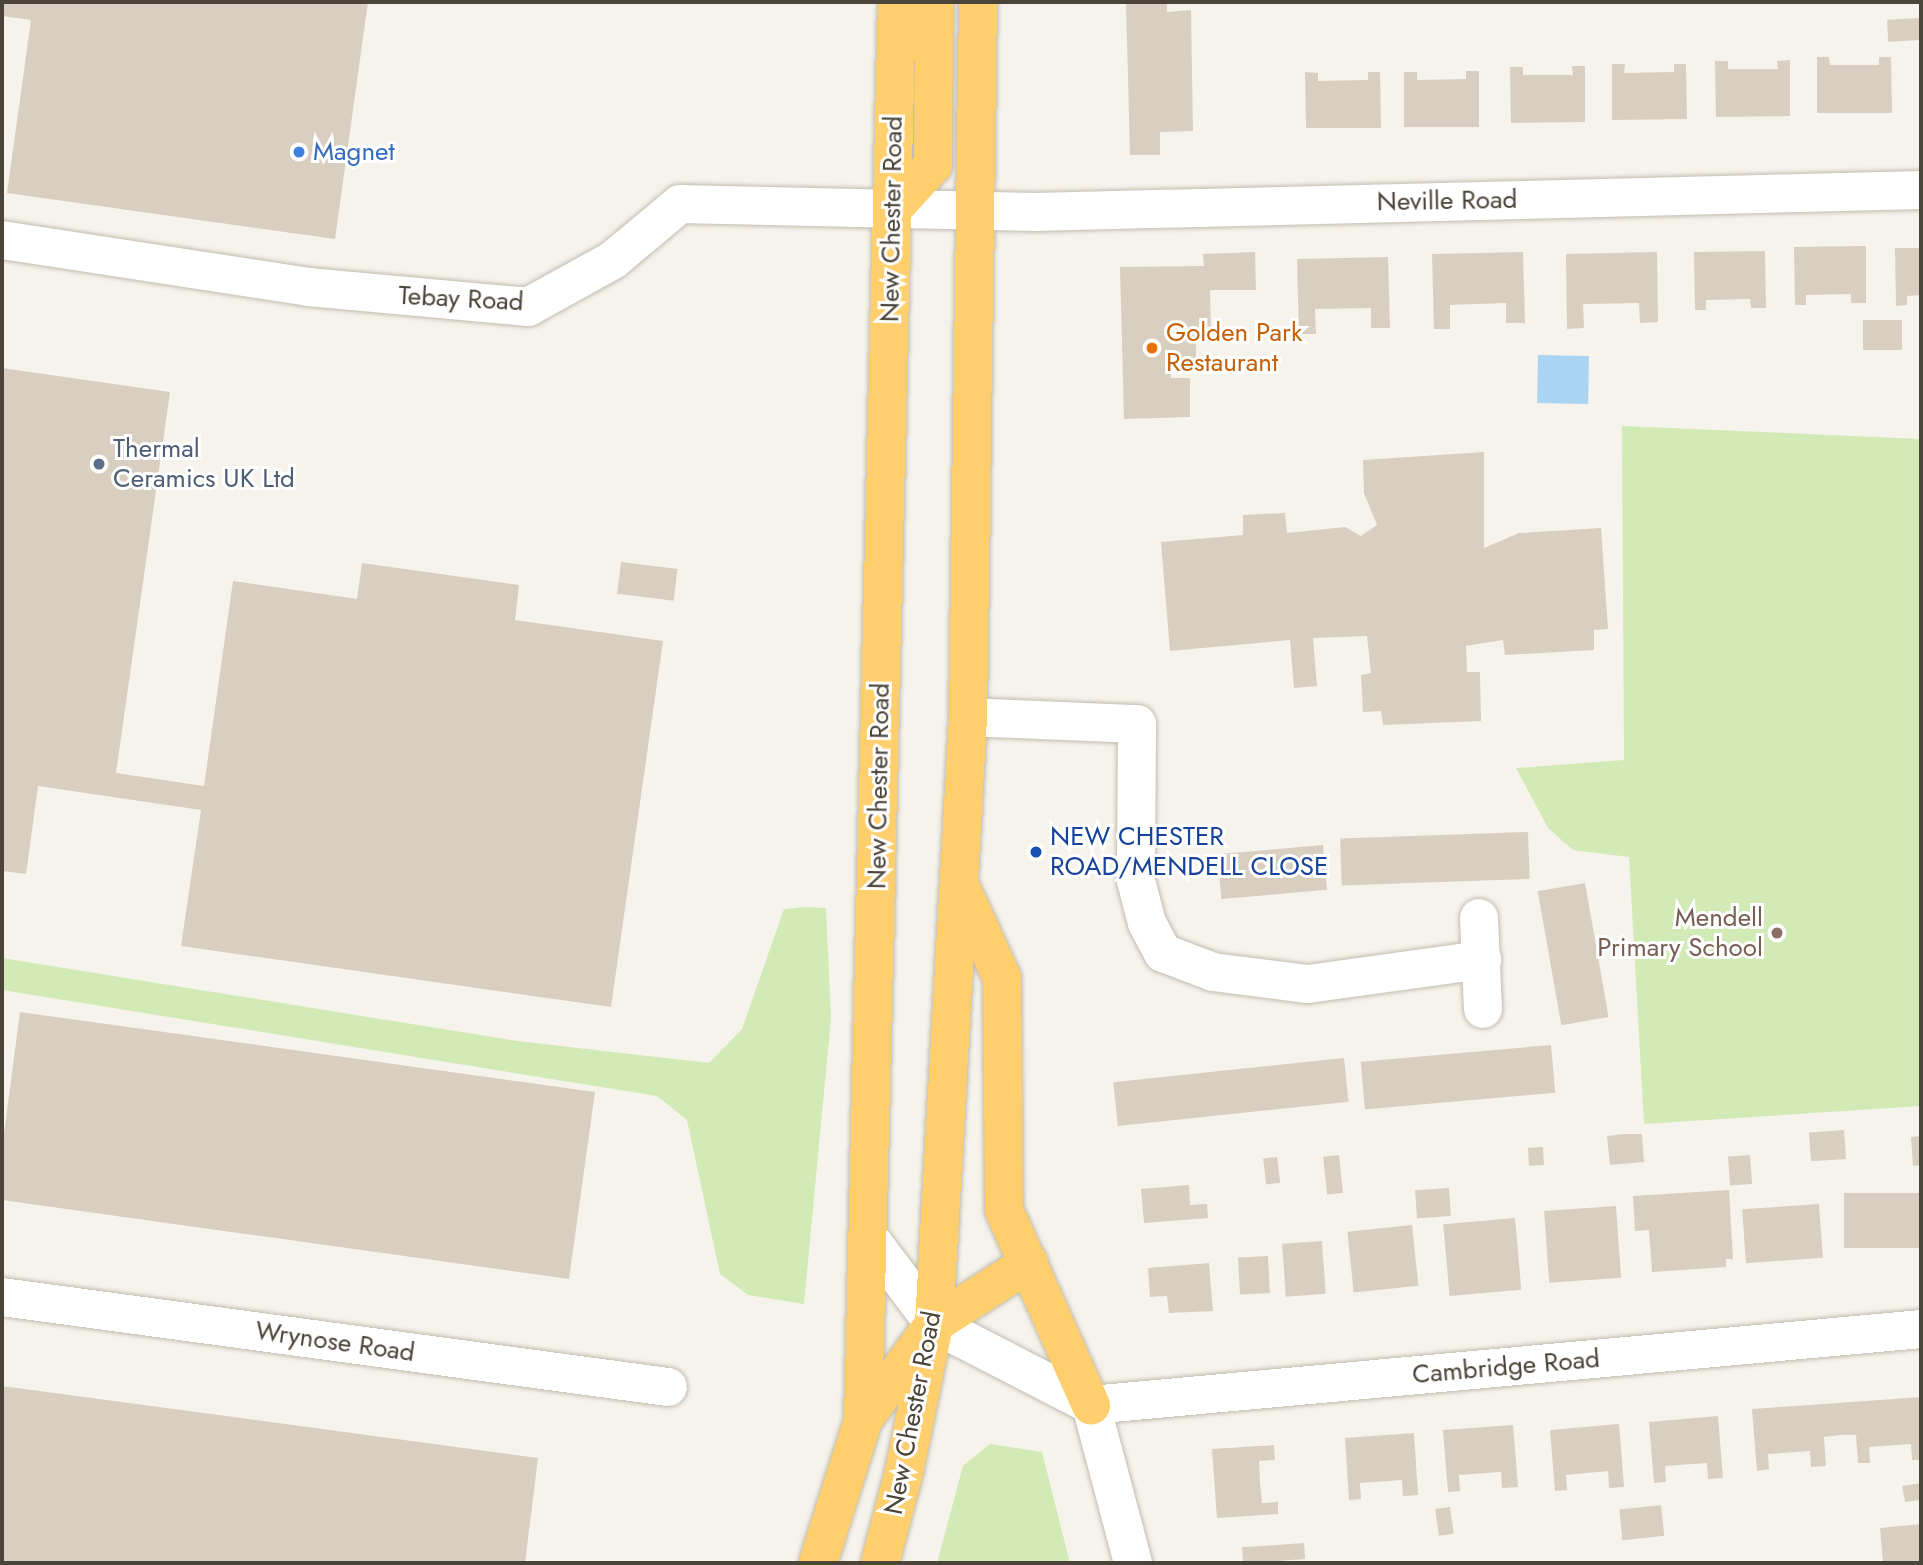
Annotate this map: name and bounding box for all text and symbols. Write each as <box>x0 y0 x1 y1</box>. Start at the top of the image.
street label: New Chester Road <box>875 116 909 322</box>
place label: Magnet <box>313 136 395 168</box>
marker: Magnet <box>291 144 307 160</box>
street label: Neville Road <box>1376 184 1518 218</box>
street label: Tebay Road <box>398 280 524 318</box>
place label: Golden Park Restaurant <box>1166 317 1302 378</box>
marker: Golden Park Restaurant <box>1144 340 1160 356</box>
place label: Thermal Ceramics UK Ltd <box>113 433 295 494</box>
marker: Thermal Ceramics UK Ltd <box>91 456 107 472</box>
street label: New Chester Road <box>862 683 896 889</box>
place label: NEW CHESTER ROAD/MENDELL CLOSE <box>1050 821 1328 882</box>
marker: NEW CHESTER ROAD/MENDELL CLOSE <box>1028 844 1044 860</box>
place label: Mendell Primary School <box>1597 902 1763 964</box>
marker: Mendell Primary School <box>1769 925 1785 941</box>
street label: New Chester Road <box>878 1309 948 1517</box>
street label: Wrynose Road <box>253 1315 417 1369</box>
street label: Cambridge Road <box>1411 1343 1601 1391</box>

